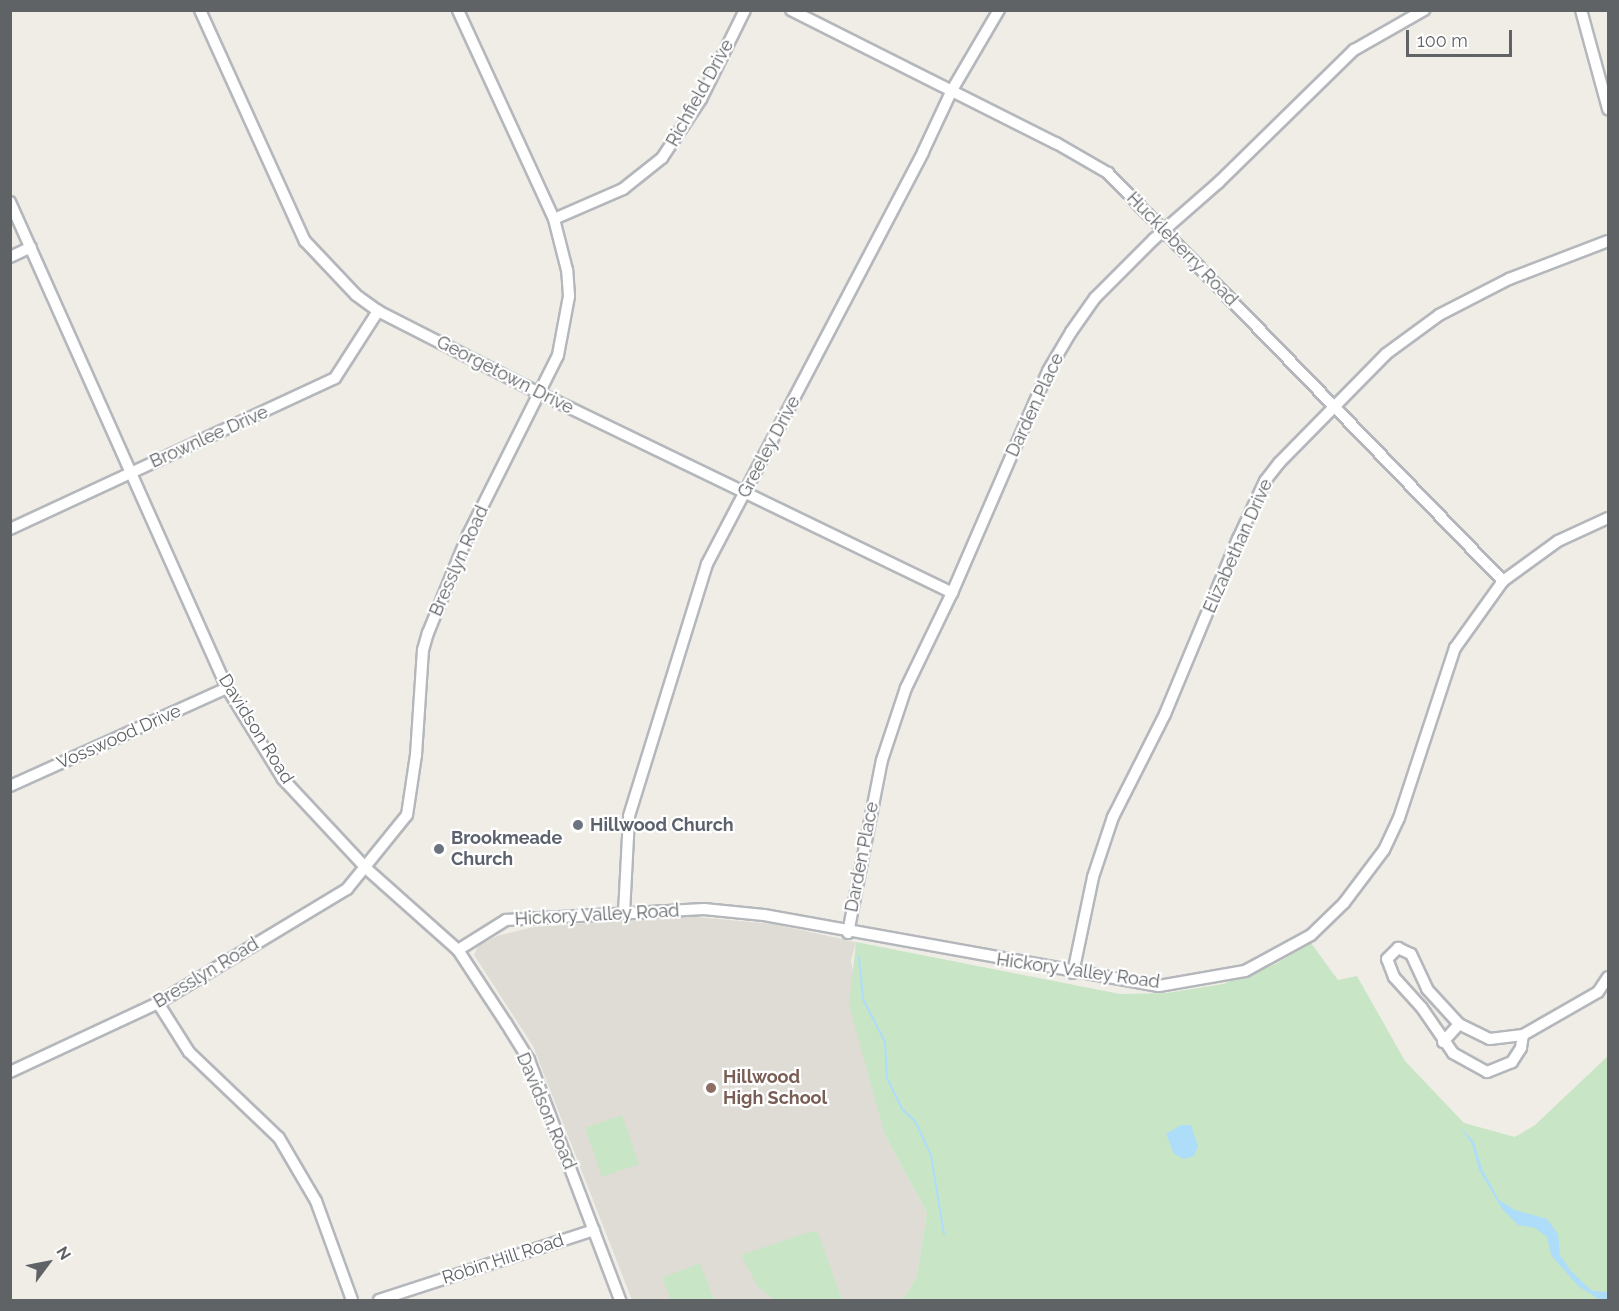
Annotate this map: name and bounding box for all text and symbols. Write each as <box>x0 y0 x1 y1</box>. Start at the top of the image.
scale bar <box>1409 18 1516 56</box>
text: 100 m <box>1417 30 1468 51</box>
street label: Richfield Drive <box>662 36 738 150</box>
street label: Huckleberry Road <box>1122 187 1242 311</box>
street label: Georgetown Drive <box>433 331 577 419</box>
street label: Darden Place <box>1002 350 1068 460</box>
street label: Greeley Drive <box>733 392 805 502</box>
street label: Brownlee Drive <box>147 401 271 473</box>
street label: Elizabethan Drive <box>1199 476 1277 616</box>
street label: Bresslyn Road <box>425 502 493 620</box>
street label: Davidson Road <box>214 670 298 788</box>
street label: Vosswood Drive <box>54 700 184 774</box>
street label: Darden Place <box>841 800 883 914</box>
place label: Hillwood Church <box>590 814 734 836</box>
marker: Hillwood Church <box>571 818 585 832</box>
place label: Brookmeade Church <box>451 828 562 870</box>
marker: Brookmeade Church <box>432 842 446 856</box>
street label: Hickory Valley Road <box>513 900 681 930</box>
street label: Bresslyn Road <box>150 933 262 1013</box>
street label: Hickory Valley Road <box>994 949 1162 993</box>
street label: Davidson Road <box>512 1049 580 1173</box>
place label: Hillwood High School <box>723 1067 827 1110</box>
marker: Hillwood High School <box>704 1081 718 1095</box>
street label: Robin Hill Road <box>439 1229 567 1289</box>
north arrow <box>18 1233 78 1293</box>
text: N <box>52 1243 75 1263</box>

